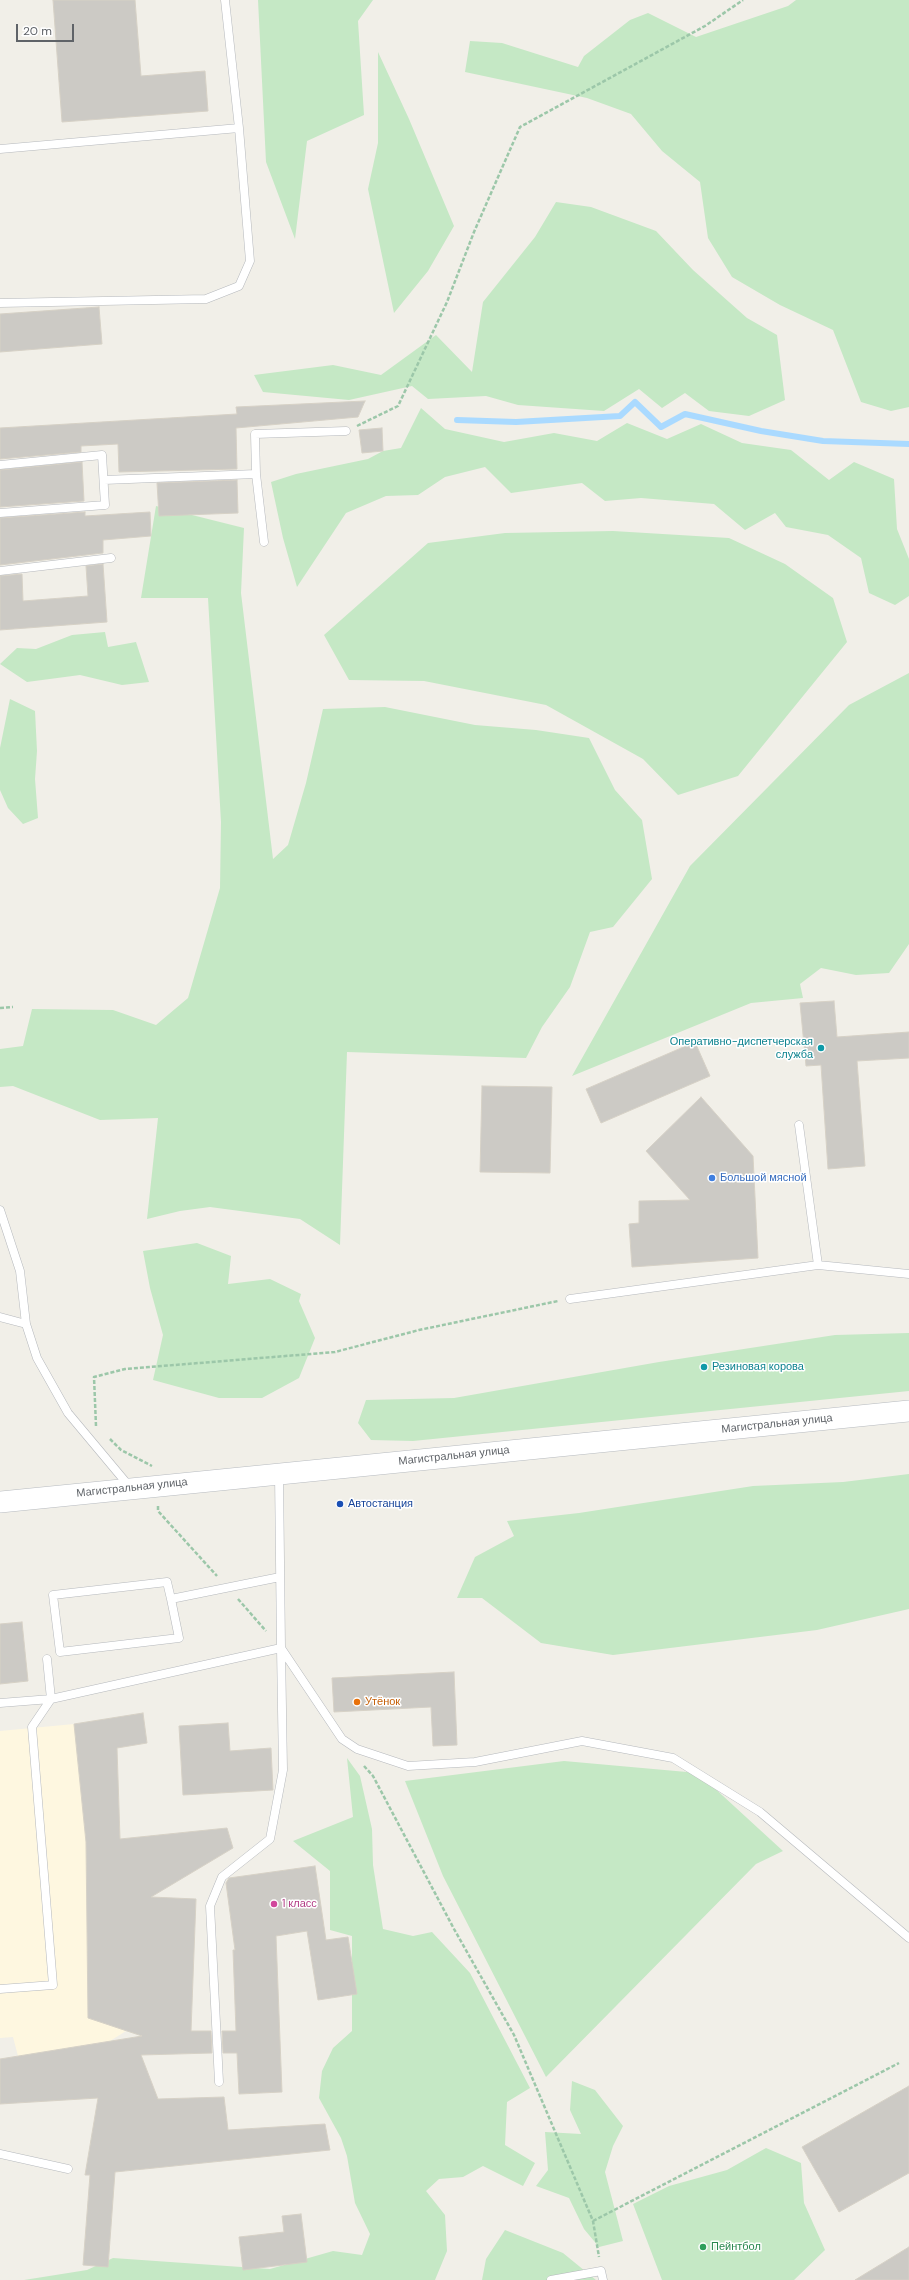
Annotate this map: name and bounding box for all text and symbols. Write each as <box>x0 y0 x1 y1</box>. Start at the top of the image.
scale bar <box>18 16 76 42</box>
text: 20 m <box>23 23 52 39</box>
place label: Оперативно-диспетчерская служба <box>670 1035 813 1061</box>
marker: Оперативно-диспетчерская служба <box>816 1043 826 1053</box>
place label: Большой мясной <box>720 1171 807 1185</box>
marker: Большой мясной <box>707 1173 717 1183</box>
place label: Резиновая корова <box>712 1360 804 1374</box>
marker: Резиновая корова <box>699 1362 709 1372</box>
street label: Магистральная улица <box>721 1412 833 1436</box>
street label: Магистральная улица <box>398 1444 510 1468</box>
street label: Магистральная улица <box>76 1476 188 1500</box>
place label: Автостанция <box>348 1497 413 1511</box>
marker: Автостанция <box>335 1499 345 1509</box>
place label: Утёнок <box>365 1695 400 1709</box>
marker: Утёнок <box>352 1697 362 1707</box>
place label: 1 класс <box>282 1897 317 1911</box>
marker: 1 класс <box>269 1899 279 1909</box>
place label: Пейнтбол <box>711 2240 761 2254</box>
marker: Пейнтбол <box>698 2242 708 2252</box>

